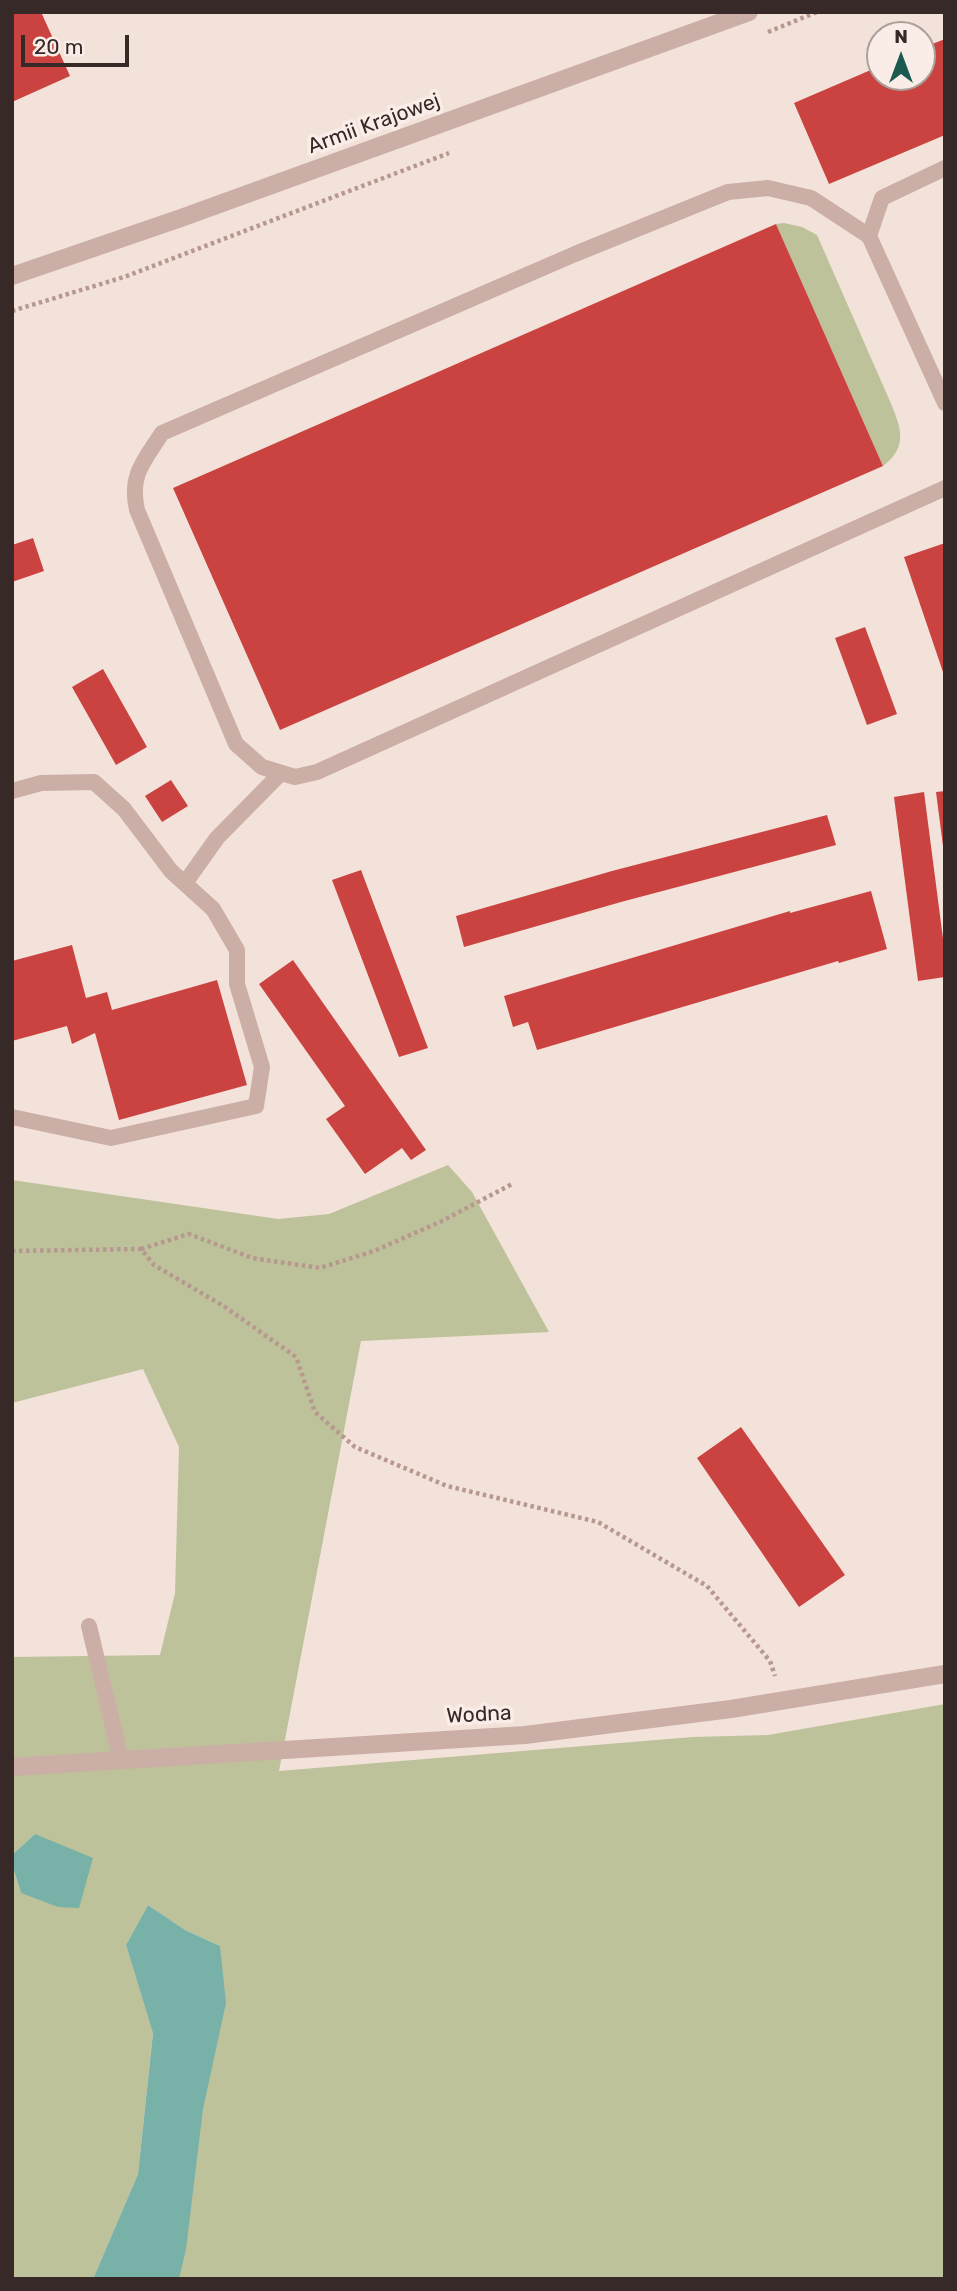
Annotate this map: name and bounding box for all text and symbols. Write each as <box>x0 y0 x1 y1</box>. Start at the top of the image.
scale bar <box>24 21 133 65</box>
north arrow <box>866 21 936 91</box>
text: N <box>894 25 908 48</box>
text: 20 m <box>34 34 83 59</box>
street label: Armii Krajowej <box>304 88 444 160</box>
street label: Wodna <box>446 1701 512 1729</box>

